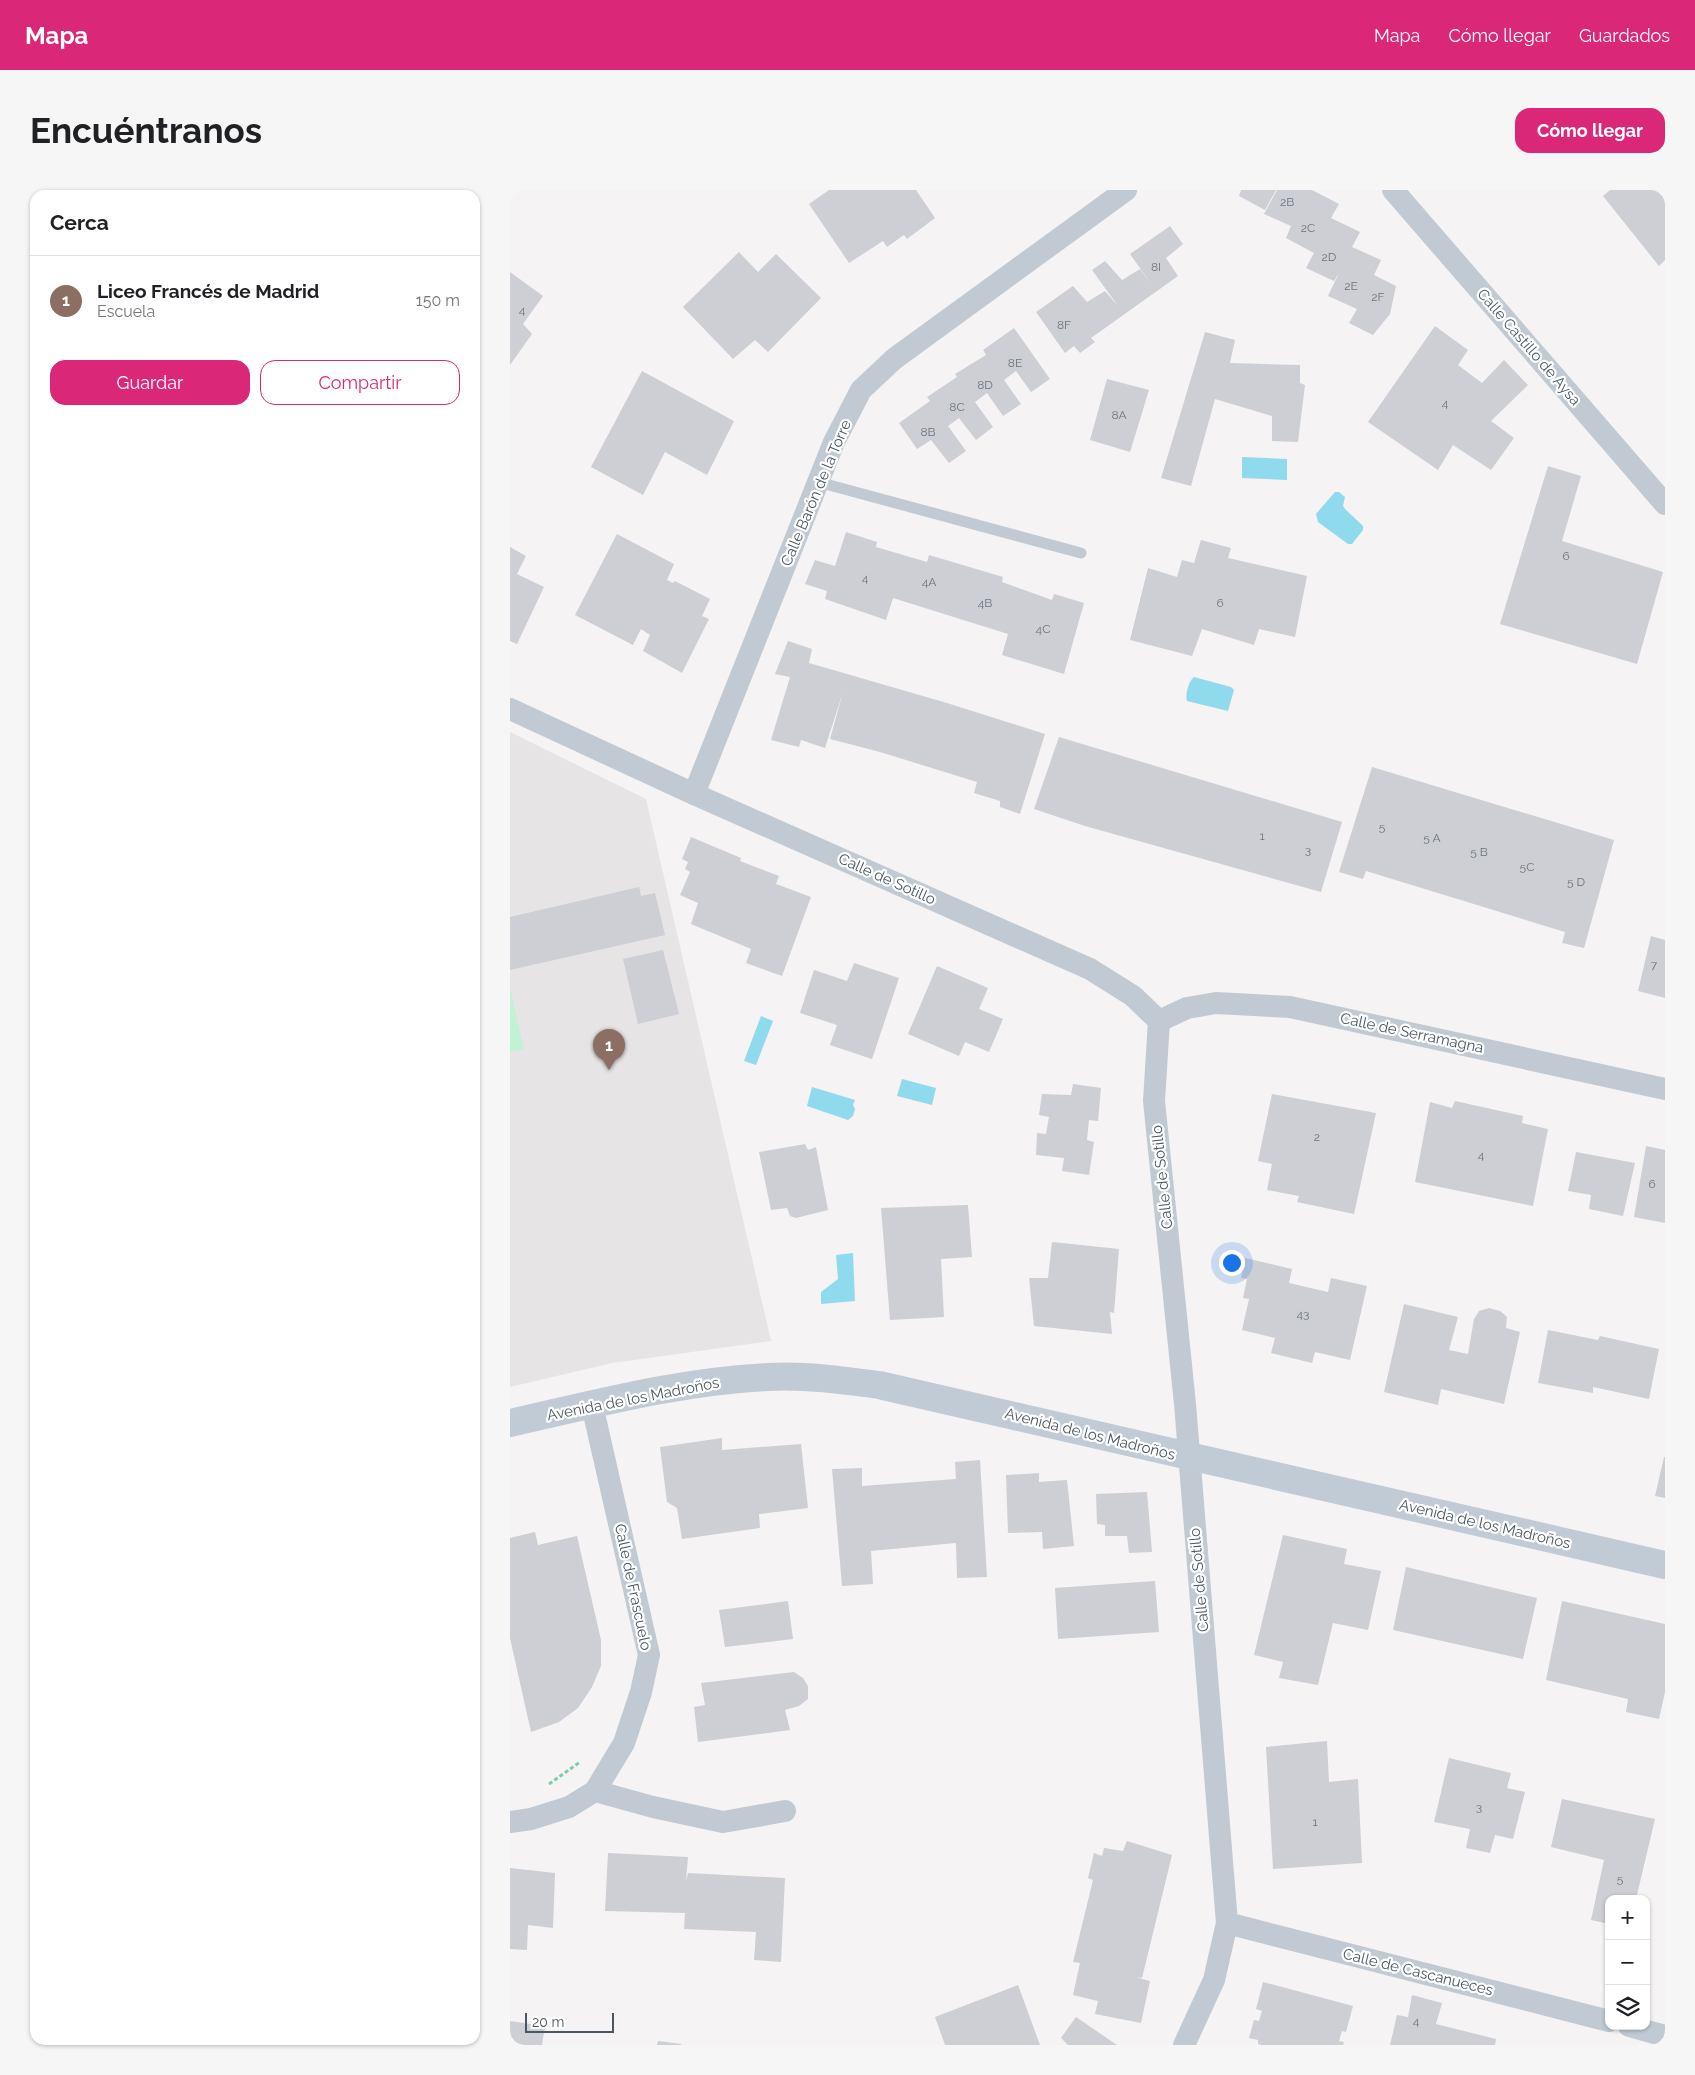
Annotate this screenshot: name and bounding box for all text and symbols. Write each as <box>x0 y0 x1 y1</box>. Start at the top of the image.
text: Mapa <box>25 21 88 50</box>
text: Mapa <box>1374 25 1420 46</box>
text: Cómo llegar <box>1448 25 1551 46</box>
text: Guardados <box>1579 25 1670 46</box>
button: Cómo llegar <box>1515 108 1665 153</box>
text: Encuéntranos <box>30 110 262 151</box>
house number: 2B <box>1280 195 1294 209</box>
text: Cerca <box>50 210 109 235</box>
house number: 2C <box>1301 221 1315 235</box>
house number: 2D <box>1322 250 1337 264</box>
house number: 8I <box>1151 260 1161 274</box>
house number: 2E <box>1344 279 1358 293</box>
text: Liceo Francés de Madrid <box>97 280 319 302</box>
street label: Calle Castillo de Aysa <box>1473 285 1585 409</box>
house number: 2F <box>1371 290 1385 304</box>
text: 1 <box>62 291 70 310</box>
text: 150 m <box>416 291 460 310</box>
text: Escuela <box>97 302 155 321</box>
house number: 4 <box>519 303 526 317</box>
house number: 8F <box>1057 318 1071 332</box>
house number: 8E <box>1008 356 1022 370</box>
button: Guardar <box>50 360 250 405</box>
button: Compartir <box>260 360 460 405</box>
house number: 8D <box>977 378 993 392</box>
house number: 4 <box>1442 396 1449 410</box>
house number: 8C <box>949 400 965 414</box>
house number: 8A <box>1111 408 1127 422</box>
street label: Calle Barón de la Torre <box>777 417 855 569</box>
house number: 8B <box>920 425 936 439</box>
house number: 6 <box>1562 549 1570 563</box>
house number: 4 <box>862 571 869 585</box>
house number: 4A <box>922 575 936 589</box>
house number: 4B <box>978 596 992 610</box>
house number: 6 <box>1216 596 1224 610</box>
house number: 4C <box>1036 622 1050 636</box>
house number: 5 <box>1379 820 1386 834</box>
house number: 1 <box>1259 829 1265 843</box>
house number: 5 A <box>1423 831 1441 845</box>
house number: 3 <box>1305 843 1311 857</box>
house number: 5 B <box>1470 845 1488 859</box>
street label: Calle de Sotillo <box>836 850 938 909</box>
house number: 5C <box>1520 860 1534 874</box>
house number: 5 D <box>1567 875 1586 889</box>
house number: 7 <box>1651 958 1658 972</box>
street label: Calle de Serramagna <box>1339 1009 1485 1057</box>
pin: 1 <box>593 1029 625 1070</box>
street label: Calle de Sotillo <box>1148 1124 1176 1230</box>
house number: 2 <box>1314 1130 1320 1144</box>
house number: 4 <box>1478 1148 1485 1162</box>
house number: 6 <box>1648 1177 1656 1191</box>
your location <box>1219 1250 1245 1276</box>
house number: 43 <box>1297 1307 1309 1321</box>
street label: Avenida de los Madroños <box>545 1373 721 1425</box>
street label: Avenida de los Madroños <box>1003 1404 1177 1464</box>
street label: Avenida de los Madroños <box>1398 1496 1572 1552</box>
street label: Calle de Frascuelo <box>611 1522 655 1652</box>
street label: Calle de Sotillo <box>1185 1527 1213 1633</box>
house number: 3 <box>1476 1800 1482 1814</box>
house number: 1 <box>1312 1815 1318 1829</box>
house number: 5 <box>1617 1872 1624 1886</box>
map controls <box>1605 1895 1650 2030</box>
button: + <box>1605 1895 1650 1940</box>
button: − <box>1605 1940 1650 1985</box>
street label: Calle de Cascanueces <box>1341 1945 1495 1999</box>
button: layers <box>1605 1985 1650 2030</box>
scale bar <box>525 2010 614 2033</box>
text: 20 m <box>532 2014 564 2030</box>
house number: 4 <box>1413 2014 1420 2028</box>

